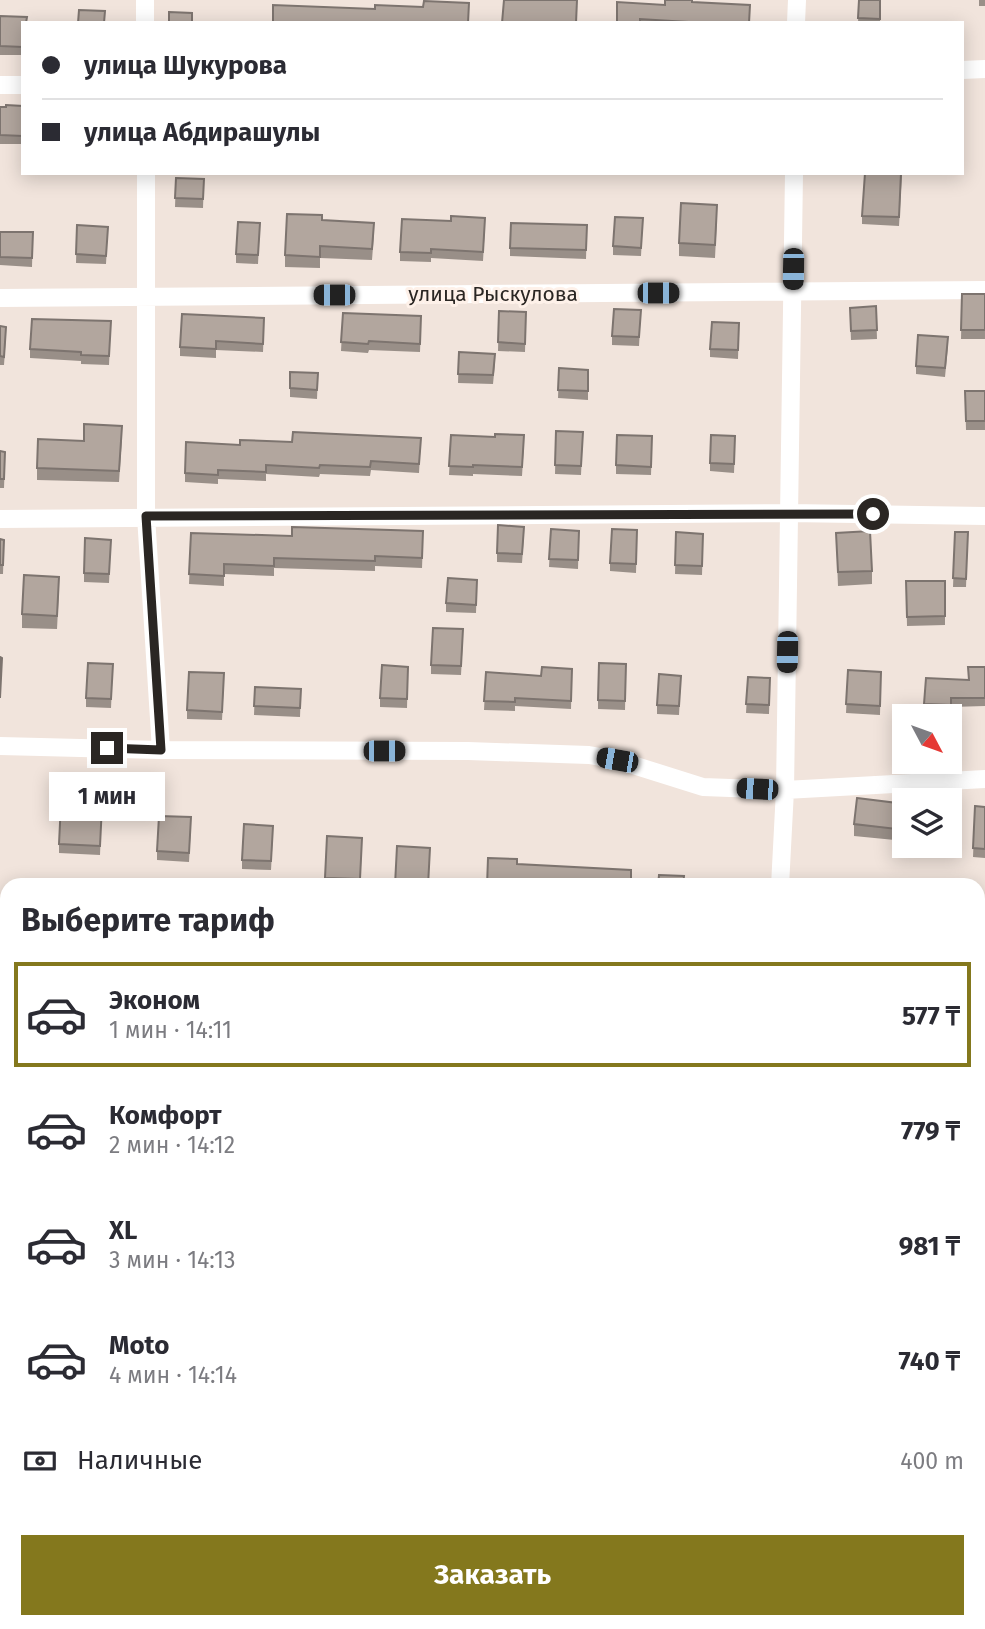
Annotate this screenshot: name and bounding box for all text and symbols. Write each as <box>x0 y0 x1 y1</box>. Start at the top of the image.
text: улица Шукурова <box>84 50 287 81</box>
text: улица Абдирашулы <box>84 117 320 148</box>
car <box>783 248 804 290</box>
street label: улица Рыскулова <box>408 281 578 307</box>
car <box>638 283 680 304</box>
car <box>314 285 356 306</box>
route start <box>857 498 889 530</box>
car <box>777 631 798 673</box>
north arrow <box>892 704 962 774</box>
map controls <box>892 704 962 858</box>
route end <box>91 732 123 764</box>
car <box>364 741 406 762</box>
car <box>595 746 640 774</box>
callout: 1 мин <box>49 772 165 822</box>
car <box>736 777 779 801</box>
text: 1 мин <box>78 782 136 810</box>
button: layers <box>892 788 962 858</box>
text: Выберите тариф <box>21 901 275 939</box>
icon: car <box>25 983 88 1046</box>
text: Эконом <box>109 985 200 1016</box>
text: 577 ₸ <box>902 1001 960 1032</box>
text: 1 мин · 14:11 <box>109 1016 232 1044</box>
icon: car <box>25 1098 88 1161</box>
text: Комфорт <box>109 1100 222 1131</box>
text: 779 ₸ <box>901 1116 960 1147</box>
text: 2 мин · 14:12 <box>109 1131 235 1159</box>
icon: car <box>25 1213 88 1276</box>
text: XL <box>109 1215 137 1246</box>
text: 981 ₸ <box>899 1231 960 1262</box>
text: 3 мин · 14:13 <box>109 1246 235 1274</box>
icon: car <box>25 1328 88 1391</box>
text: Moto <box>109 1330 169 1361</box>
text: 740 ₸ <box>899 1346 960 1377</box>
text: 4 мин · 14:14 <box>109 1361 237 1389</box>
icon: cash <box>21 1442 59 1480</box>
text: Наличные <box>77 1445 202 1476</box>
text: 400 m <box>900 1447 964 1475</box>
button: Заказать <box>21 1535 964 1615</box>

